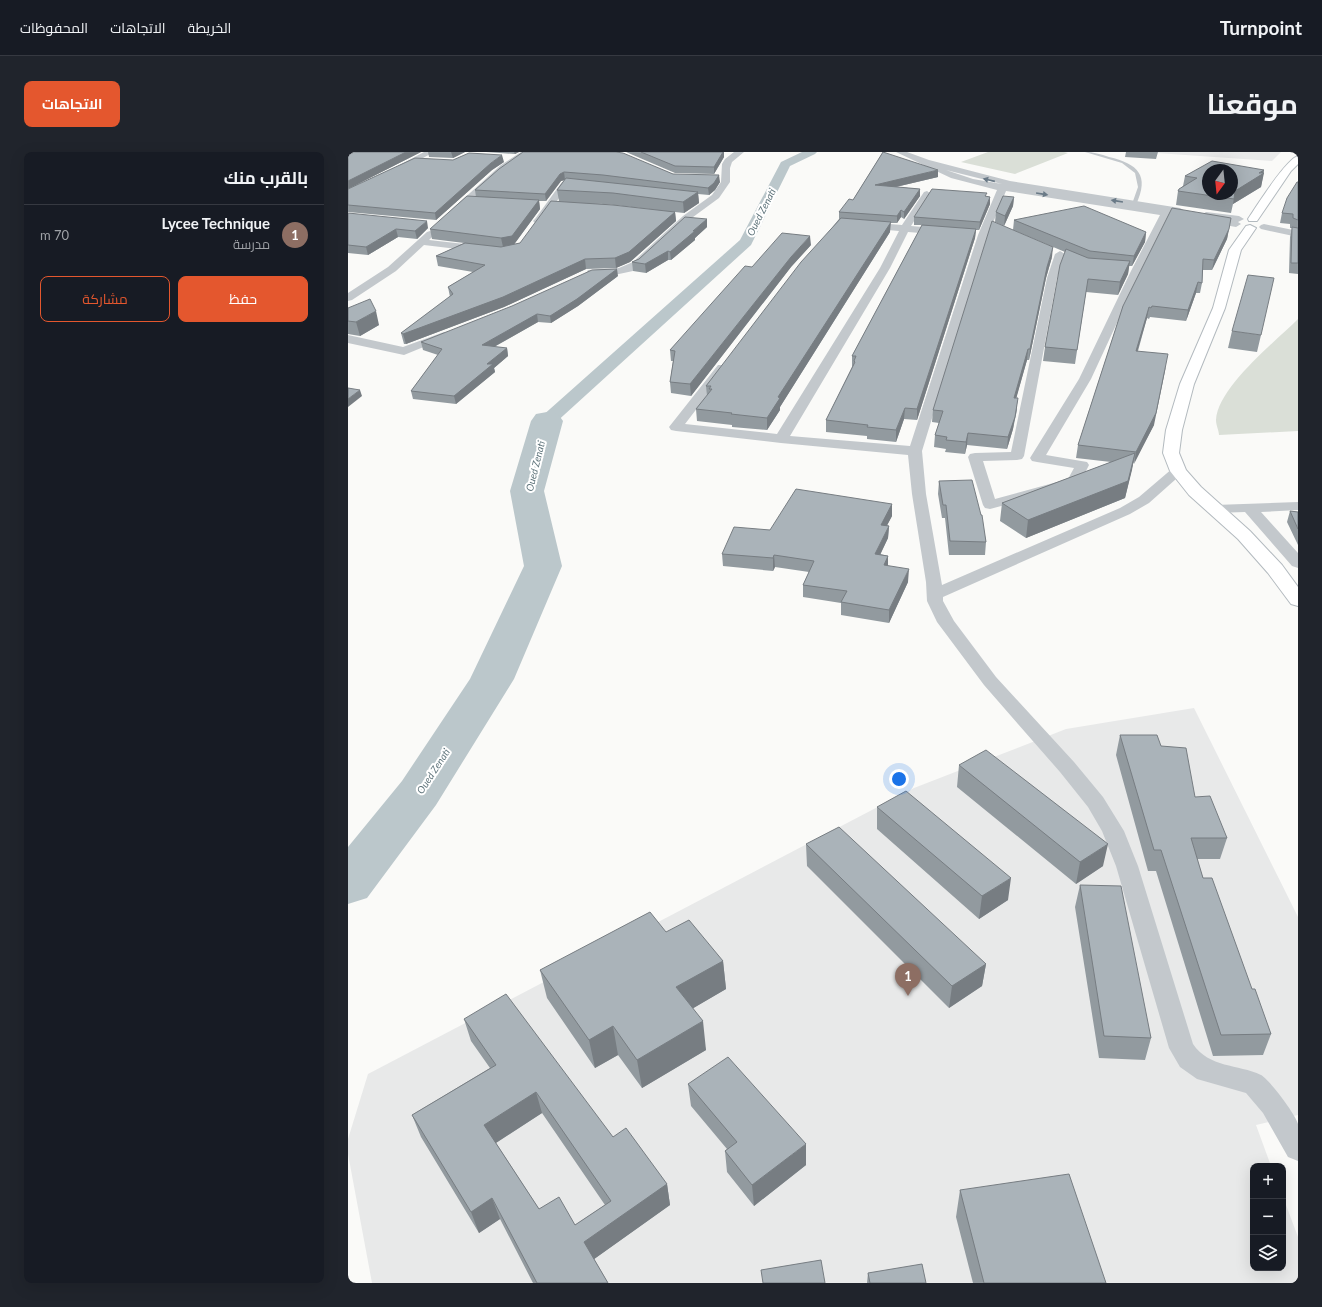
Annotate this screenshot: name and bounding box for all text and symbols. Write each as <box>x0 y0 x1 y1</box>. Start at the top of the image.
text: Turnpoint <box>1220 16 1302 39</box>
text: المحفوظات <box>20 19 88 36</box>
text: الاتجاهات <box>110 19 166 36</box>
text: الخريطة <box>188 19 231 36</box>
button: الاتجاهات <box>24 81 120 127</box>
text: موقعنا <box>1207 86 1298 120</box>
north arrow <box>1202 164 1238 200</box>
text: بالقرب منك <box>224 167 308 188</box>
one-way arrow <box>983 176 995 182</box>
water label: Oued Zenati <box>744 186 778 238</box>
one-way arrow <box>1036 191 1048 197</box>
one-way arrow <box>1111 198 1123 204</box>
text: Lycee Technique <box>161 214 270 232</box>
text: 70 m <box>40 227 69 243</box>
text: 1 <box>291 227 299 243</box>
text: مدرسة <box>233 236 270 252</box>
button: مشاركة <box>40 276 170 322</box>
button: حفظ <box>178 276 308 322</box>
water label: Oued Zenati <box>523 439 547 492</box>
water label: Oued Zenati <box>414 746 452 796</box>
your location <box>889 769 909 789</box>
pin: 1 <box>895 963 921 996</box>
map controls <box>1250 1163 1286 1271</box>
button: + <box>1250 1163 1286 1199</box>
button: − <box>1250 1199 1286 1235</box>
button: layers <box>1250 1235 1286 1271</box>

